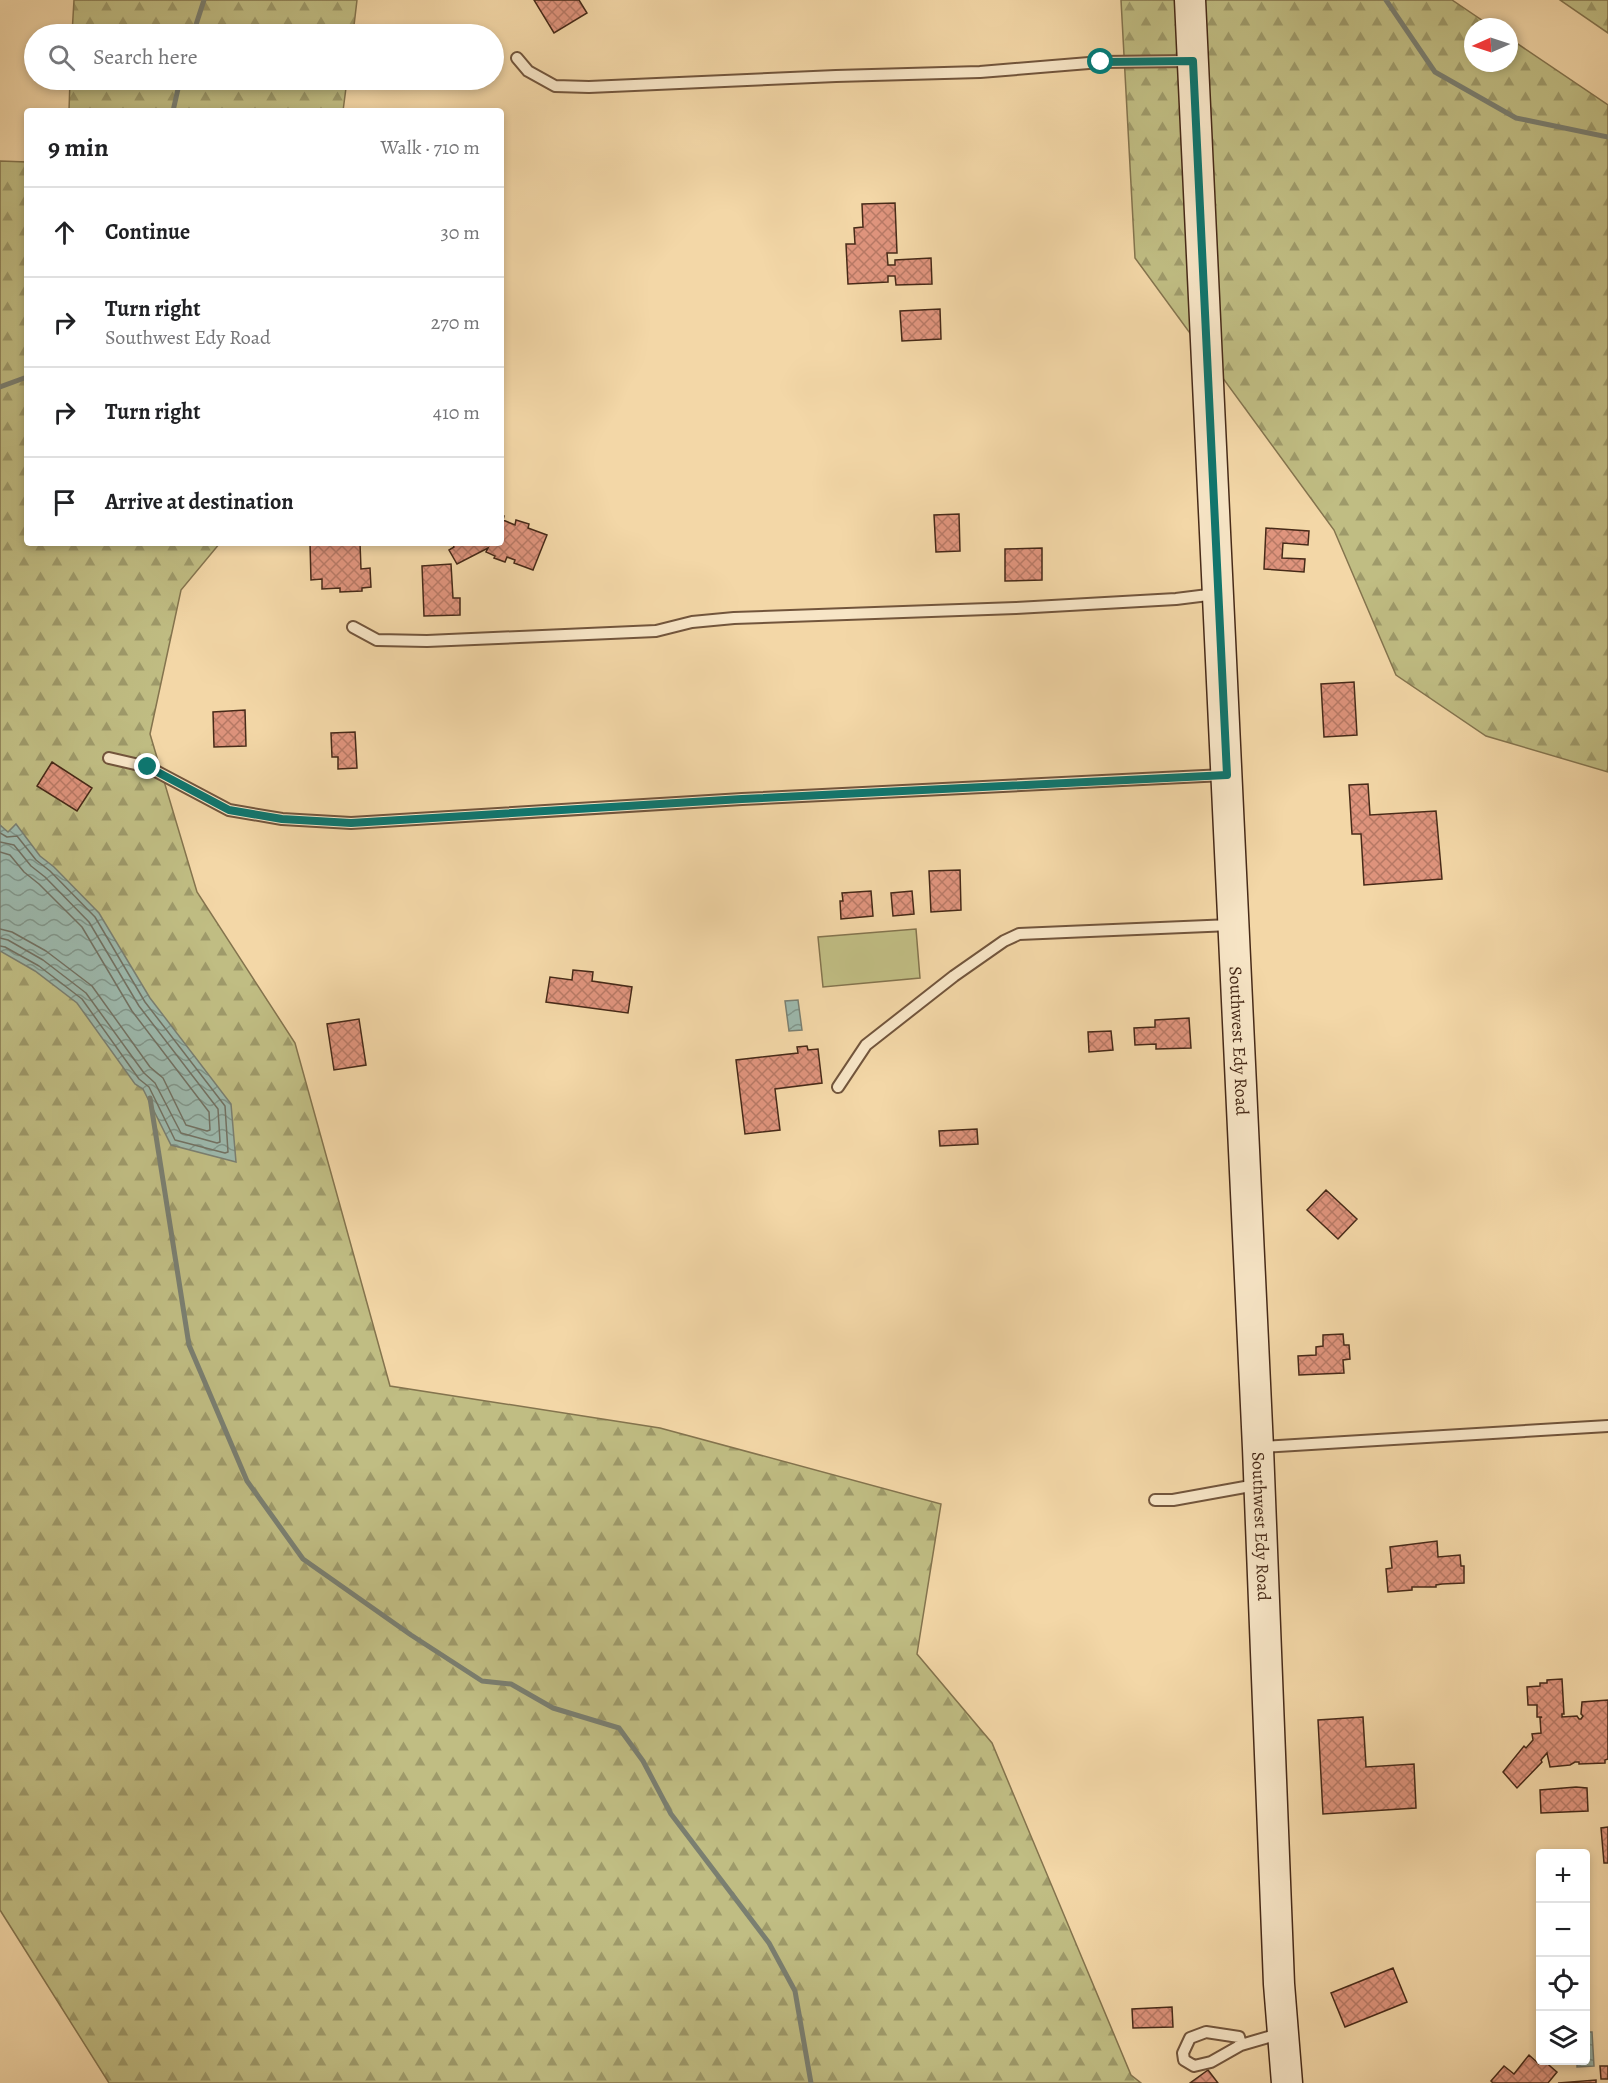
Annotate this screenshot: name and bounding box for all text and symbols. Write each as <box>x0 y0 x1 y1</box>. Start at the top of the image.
north arrow <box>1464 18 1518 72</box>
search box <box>24 24 504 90</box>
icon: search <box>45 41 78 74</box>
text: Search here <box>93 42 198 72</box>
route start <box>1087 48 1113 74</box>
text: 9 min <box>48 130 109 165</box>
text: Walk · 710 m <box>380 134 480 161</box>
icon: ahead <box>48 216 81 249</box>
text: Continue <box>105 217 190 247</box>
text: 30 m <box>440 219 480 246</box>
text: Turn right <box>105 294 201 324</box>
icon: right <box>48 306 81 339</box>
text: 270 m <box>431 309 480 336</box>
text: Southwest Edy Road <box>105 324 271 351</box>
icon: right <box>48 396 81 429</box>
text: Turn right <box>105 397 201 427</box>
text: 410 m <box>433 399 480 426</box>
icon: arrive <box>48 486 81 519</box>
text: Arrive at destination <box>105 487 294 517</box>
route end <box>134 753 160 779</box>
street label: Southwest Edy Road <box>1223 966 1254 1116</box>
street label: Southwest Edy Road <box>1246 1451 1276 1602</box>
map controls <box>1536 1849 1590 2065</box>
button: + <box>1536 1849 1590 1903</box>
button: − <box>1536 1903 1590 1957</box>
button: locate <box>1536 1957 1590 2011</box>
button: layers <box>1536 2011 1590 2065</box>

